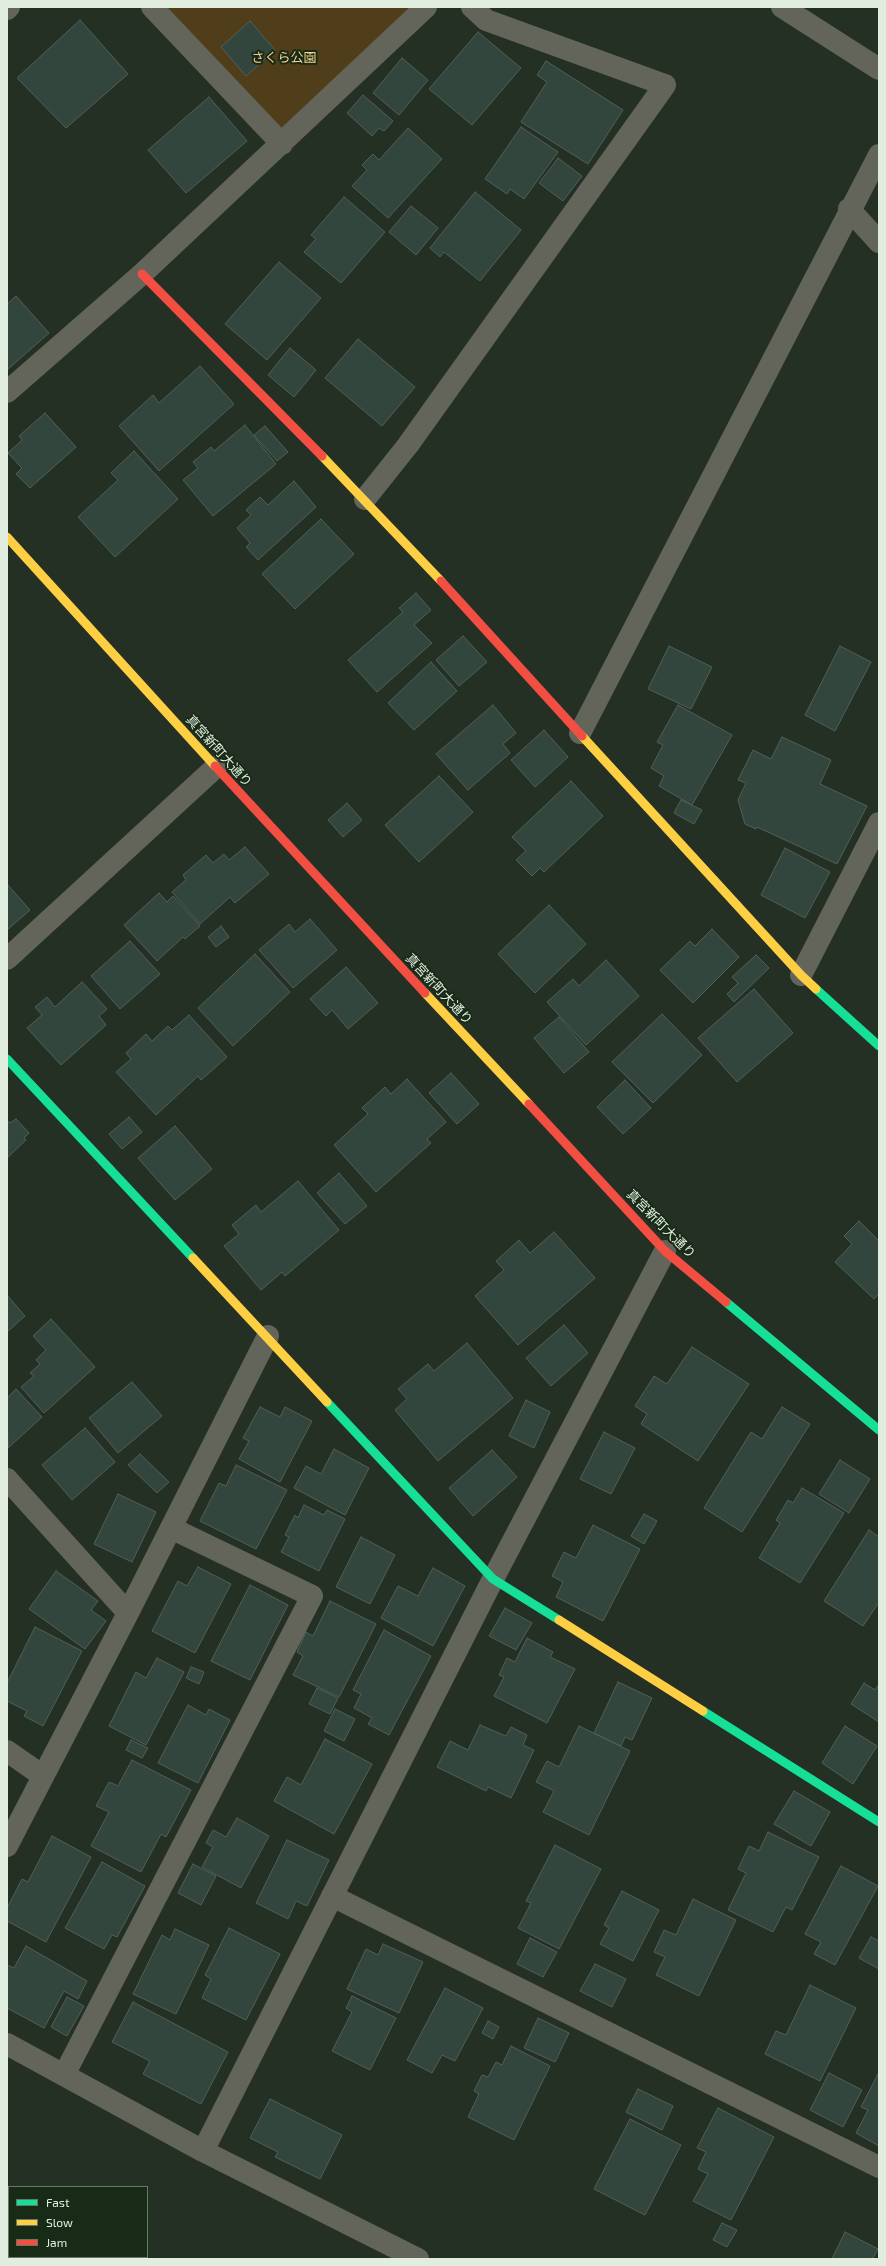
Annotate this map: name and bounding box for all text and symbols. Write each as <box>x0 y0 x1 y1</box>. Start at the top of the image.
park label: さくら公園 <box>252 50 316 66</box>
street label: 真宮新町大通り <box>183 712 255 790</box>
street label: 真宮新町大通り <box>402 950 476 1028</box>
street label: 真宮新町大通り <box>623 1186 699 1262</box>
legend <box>8 2186 148 2258</box>
text: Fast <box>46 2195 69 2209</box>
text: Slow <box>46 2215 73 2229</box>
text: Jam <box>46 2235 67 2249</box>

